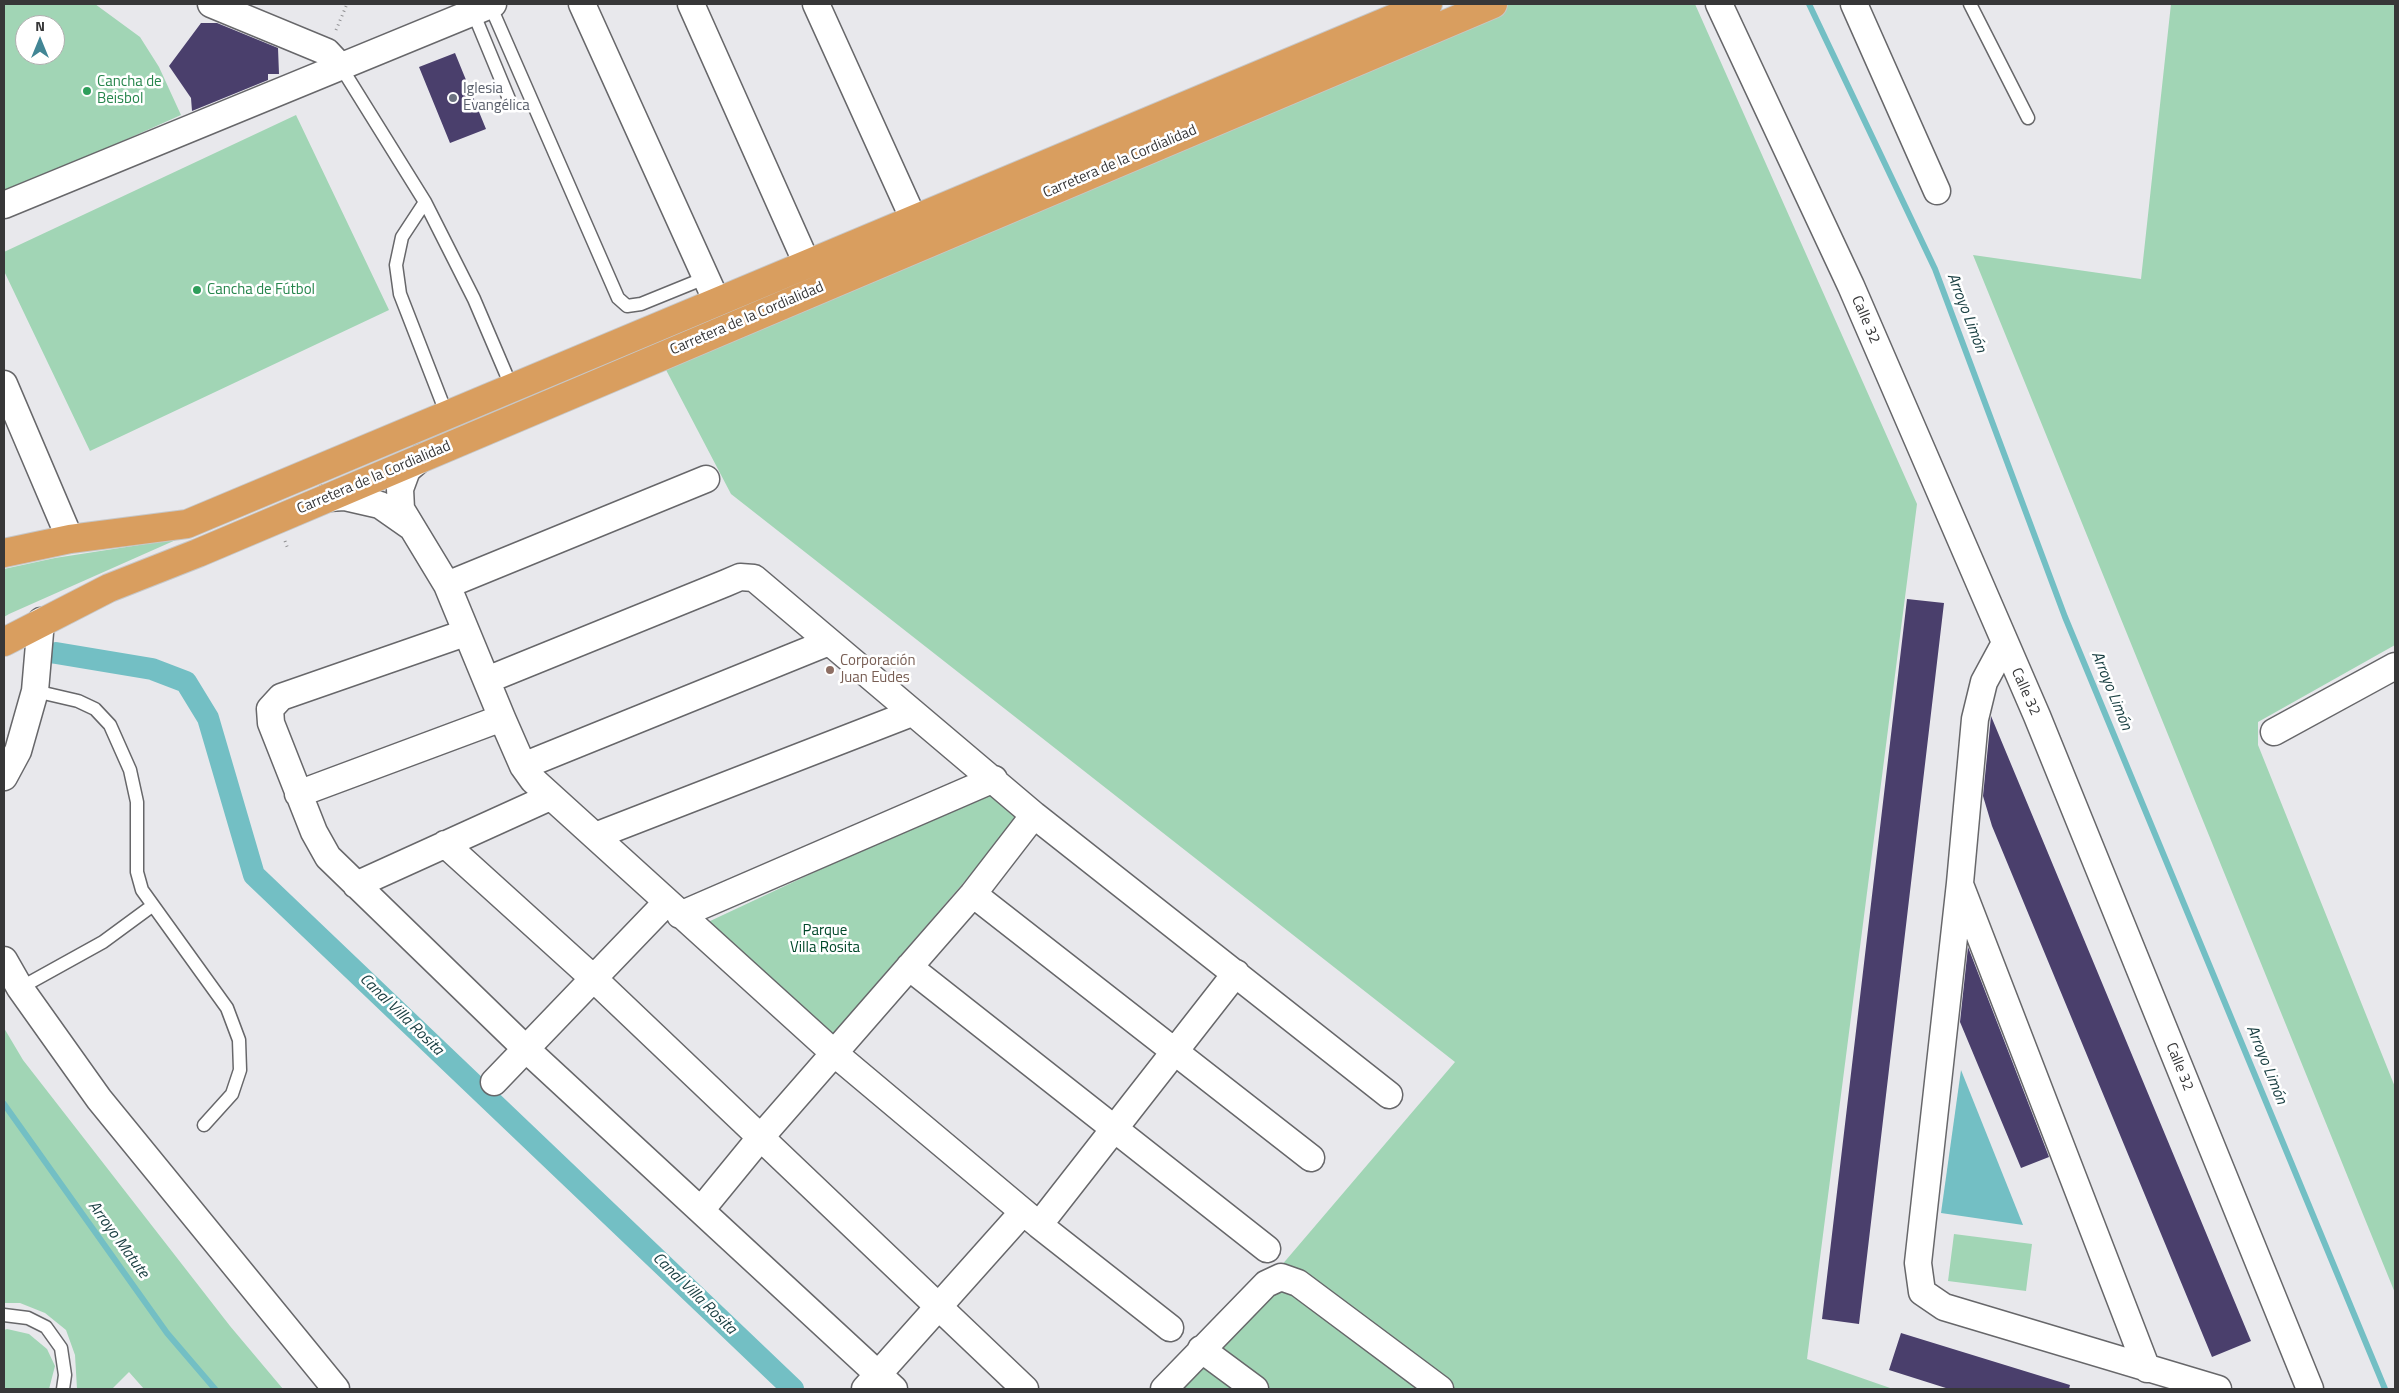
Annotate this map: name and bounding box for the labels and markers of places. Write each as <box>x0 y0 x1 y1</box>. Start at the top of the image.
place label: Cancha de Beisbol <box>97 73 162 108</box>
place label: Iglesia Evangélica <box>463 80 530 115</box>
marker: Cancha de Beisbol <box>81 85 93 97</box>
marker: Iglesia Evangélica <box>447 92 459 104</box>
place label: Cancha de Fútbol <box>207 281 315 299</box>
marker: Cancha de Fútbol <box>191 284 203 296</box>
place label: Corporación Juan Eudes <box>840 652 915 687</box>
marker: Corporación Juan Eudes <box>824 664 836 676</box>

